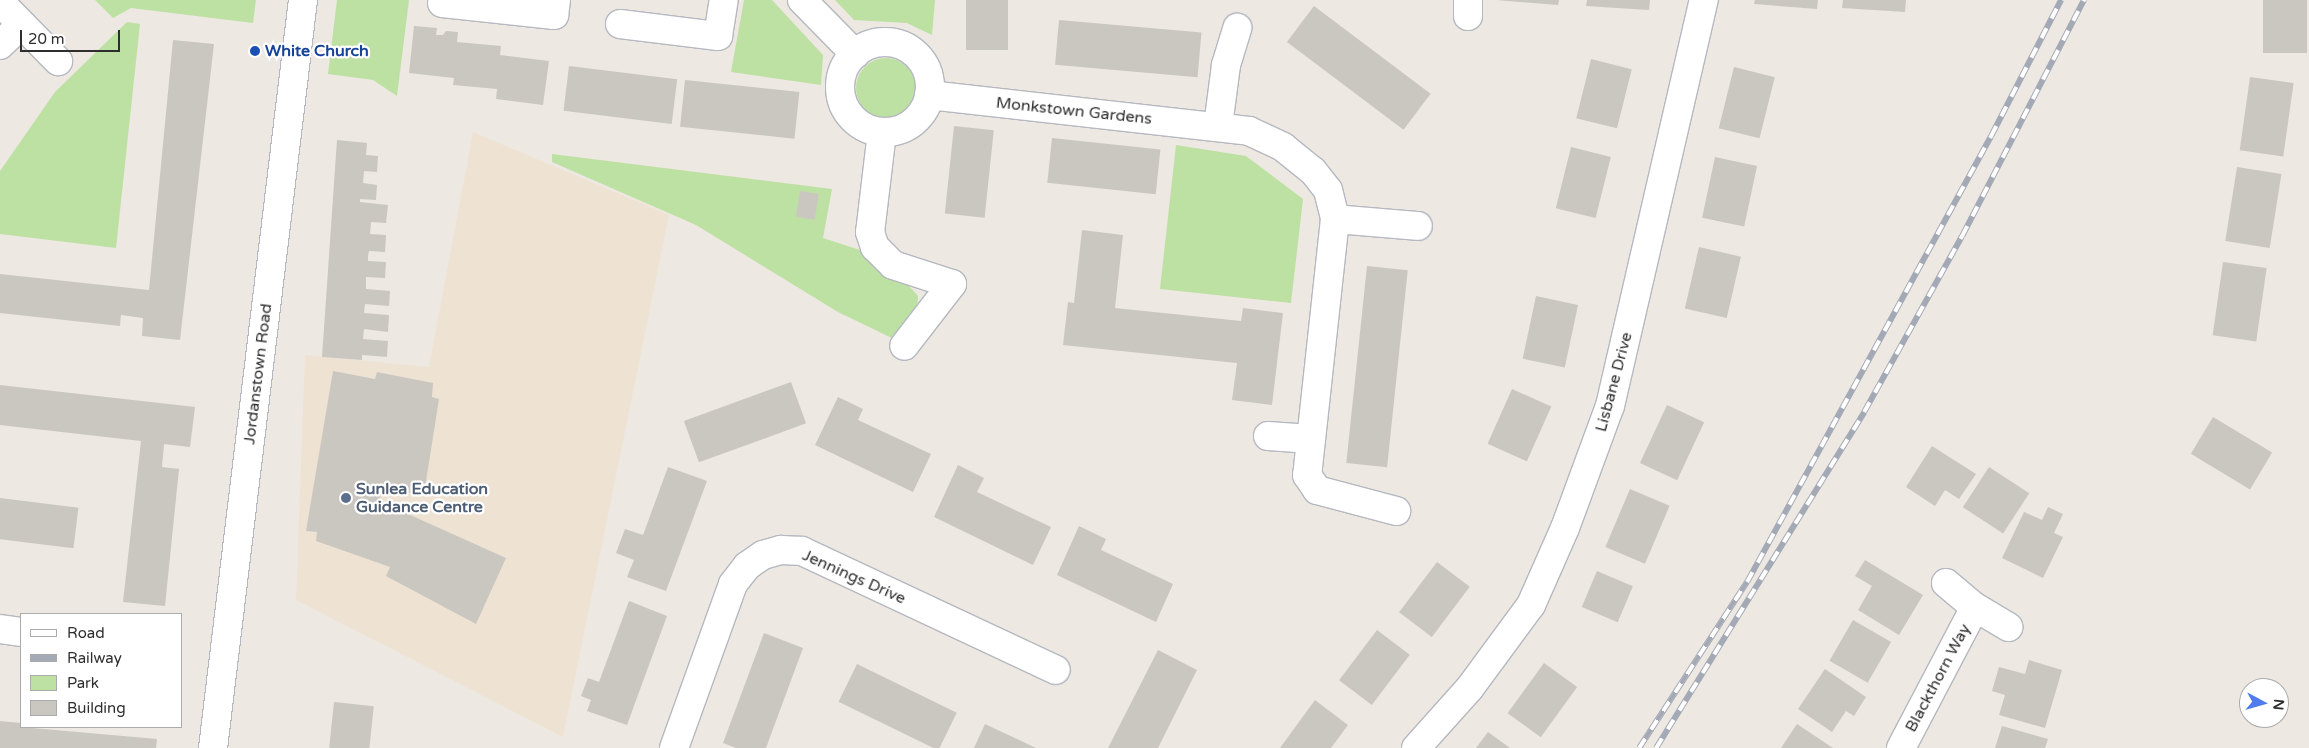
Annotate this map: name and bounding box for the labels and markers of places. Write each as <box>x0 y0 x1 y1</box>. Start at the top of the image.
place label: White Church <box>265 41 369 61</box>
marker: White Church <box>249 45 261 57</box>
place label: Sunlea Education Guidance Centre <box>356 479 488 517</box>
marker: Sunlea Education Guidance Centre <box>340 492 352 504</box>

